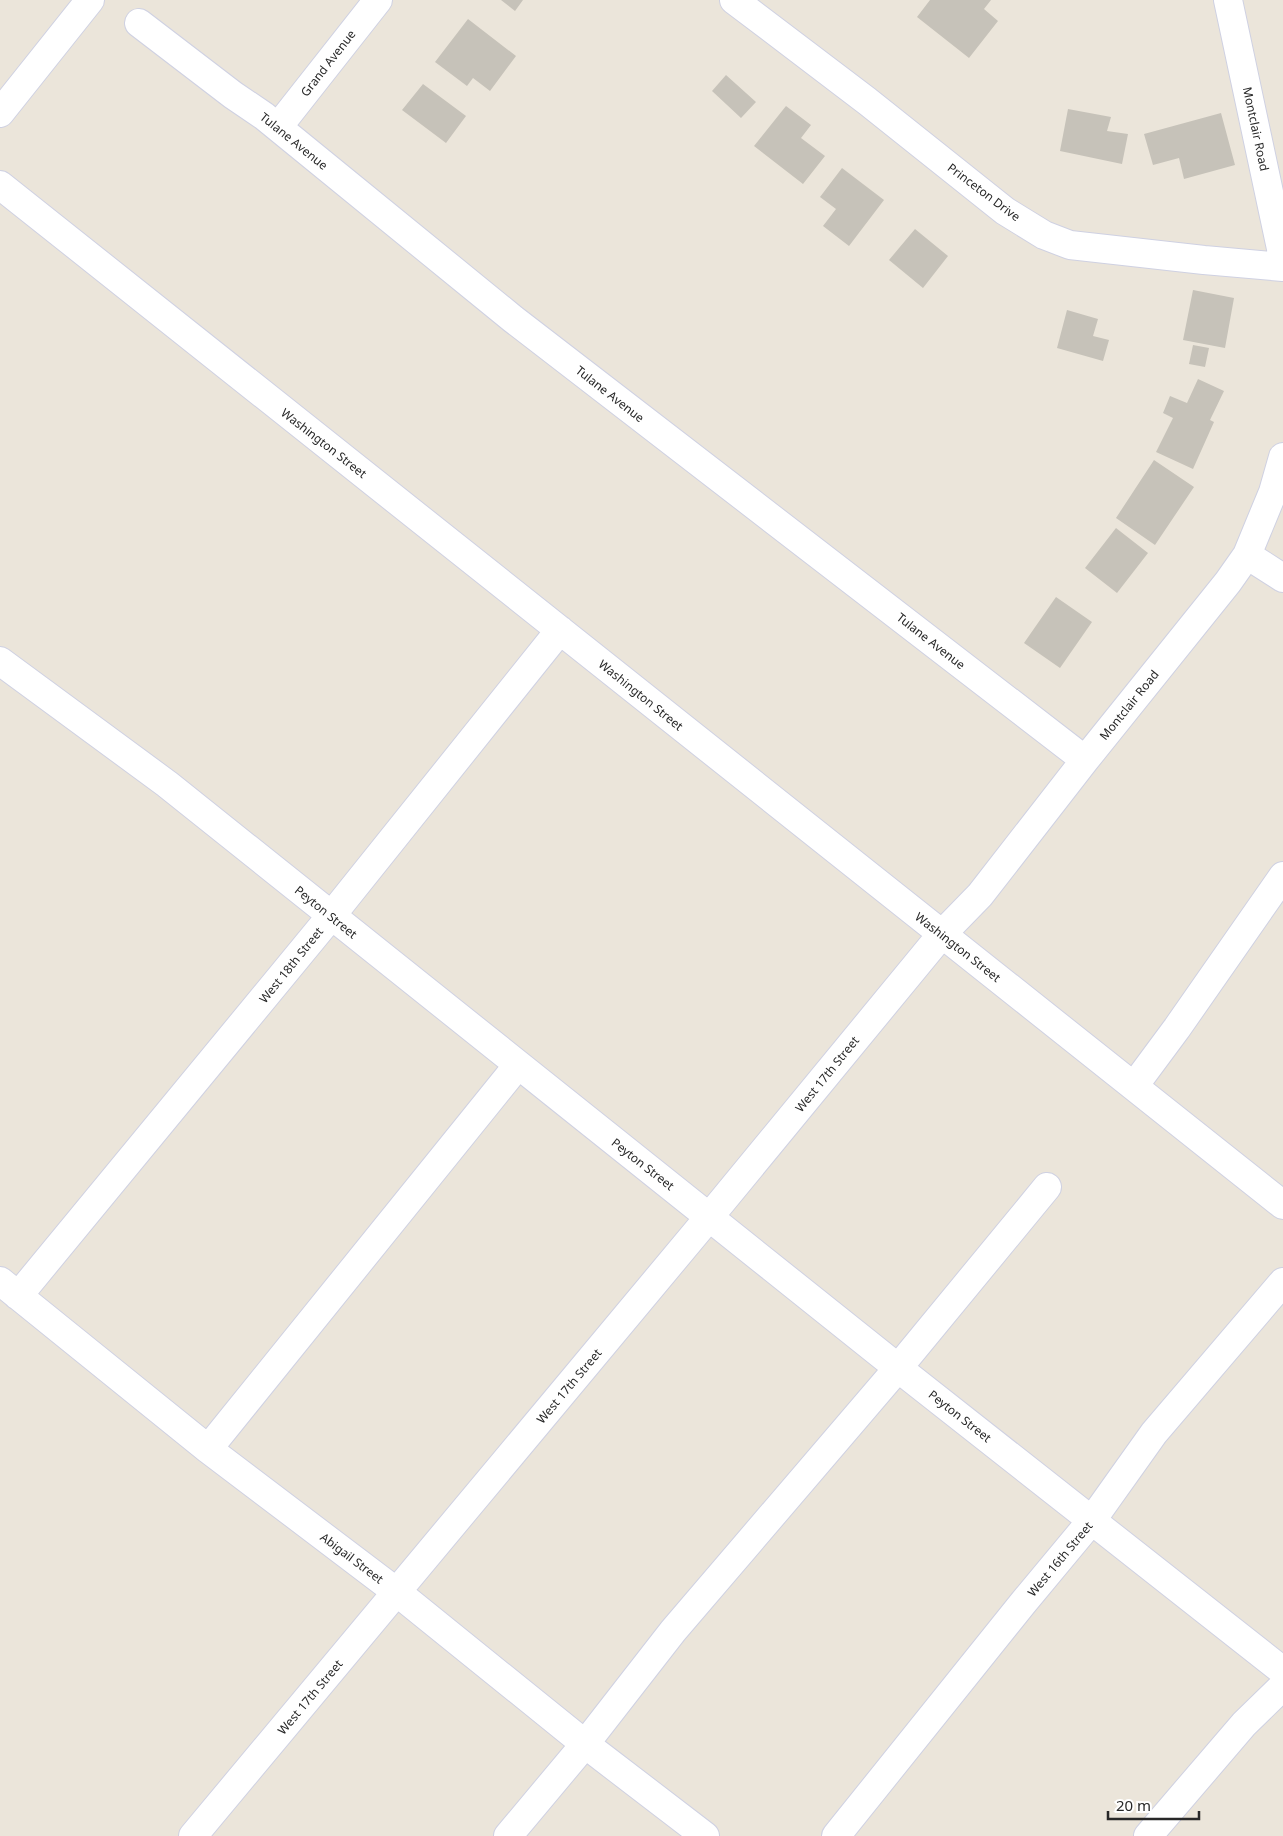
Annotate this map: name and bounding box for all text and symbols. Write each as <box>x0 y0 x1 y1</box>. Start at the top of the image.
street label: Grand Avenue <box>297 26 360 100</box>
street label: Montclair Road <box>1239 85 1273 173</box>
street label: Tulane Avenue <box>256 108 332 174</box>
street label: Princeton Drive <box>944 159 1024 225</box>
street label: Tulane Avenue <box>572 362 648 426</box>
street label: Washington Street <box>278 404 371 482</box>
street label: Tulane Avenue <box>893 609 969 673</box>
street label: Washington Street <box>595 656 687 735</box>
street label: Montclair Road <box>1095 666 1163 744</box>
street label: Peyton Street <box>291 882 361 943</box>
street label: Washington Street <box>912 908 1005 986</box>
street label: West 18th Street <box>255 923 327 1006</box>
street label: West 17th Street <box>791 1032 863 1115</box>
street label: Peyton Street <box>608 1134 679 1194</box>
street label: West 17th Street <box>533 1344 606 1427</box>
street label: Peyton Street <box>925 1386 996 1446</box>
street label: West 16th Street <box>1024 1517 1097 1600</box>
street label: Abigail Street <box>317 1529 388 1588</box>
street label: West 17th Street <box>274 1655 347 1738</box>
scale bar <box>1108 1788 1199 1820</box>
text: 20 m <box>1116 1795 1151 1815</box>

